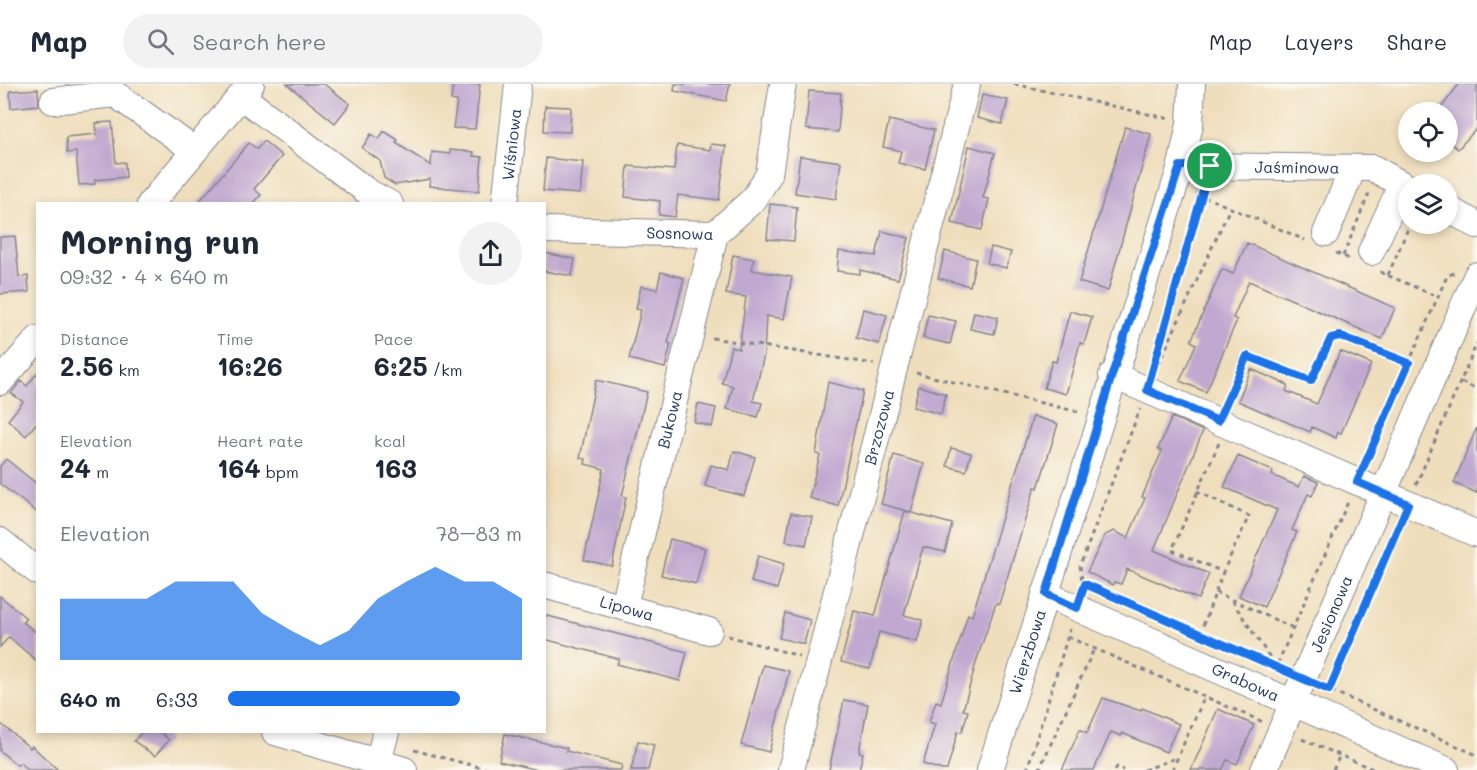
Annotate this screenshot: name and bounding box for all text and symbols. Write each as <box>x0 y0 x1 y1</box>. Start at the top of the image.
search box <box>123 14 543 68</box>
text: Map <box>30 23 87 59</box>
icon: search <box>144 25 177 58</box>
text: Search here <box>192 27 326 56</box>
text: Map <box>1209 28 1252 55</box>
text: Layers <box>1285 28 1354 55</box>
text: Share <box>1387 28 1447 55</box>
map controls <box>1398 102 1458 234</box>
button: locate <box>1398 102 1458 162</box>
street label: Wiśniowa <box>497 107 525 181</box>
pin <box>1184 140 1235 191</box>
icon: arrive <box>1193 149 1226 182</box>
street label: Jaśminowa <box>1254 156 1340 178</box>
button: layers <box>1398 174 1458 234</box>
text: Morning run <box>60 219 260 262</box>
street label: Sosnowa <box>646 221 714 244</box>
button: share <box>459 222 522 285</box>
text: 09:32 · 4 × 640 m <box>60 263 229 289</box>
text: Distance <box>60 328 129 349</box>
text: Time <box>217 328 253 349</box>
text: Pace <box>374 328 413 349</box>
text: 2.56 <box>60 349 113 383</box>
text: 16:26 <box>217 349 283 383</box>
text: 6:25 <box>374 349 428 383</box>
text: km <box>113 359 140 380</box>
text: /km <box>428 359 462 380</box>
street label: Brzozowa <box>859 387 898 467</box>
street label: Bukowa <box>652 388 686 451</box>
text: Elevation <box>60 430 132 451</box>
text: Heart rate <box>217 430 303 451</box>
text: kcal <box>374 430 406 451</box>
text: 24 <box>60 451 91 485</box>
text: 164 <box>217 451 261 485</box>
text: 163 <box>374 451 417 485</box>
text: m <box>91 461 109 482</box>
text: bpm <box>261 461 299 482</box>
text: Elevation <box>60 520 150 546</box>
text: 78–83 m <box>436 520 522 546</box>
street label: Jesionowa <box>1305 572 1357 655</box>
street label: Lipowa <box>598 590 656 625</box>
street label: Wierzbowa <box>1004 607 1050 697</box>
street label: Grabowa <box>1209 657 1283 706</box>
text: 640 m <box>60 686 121 712</box>
text: 6:33 <box>156 686 198 712</box>

